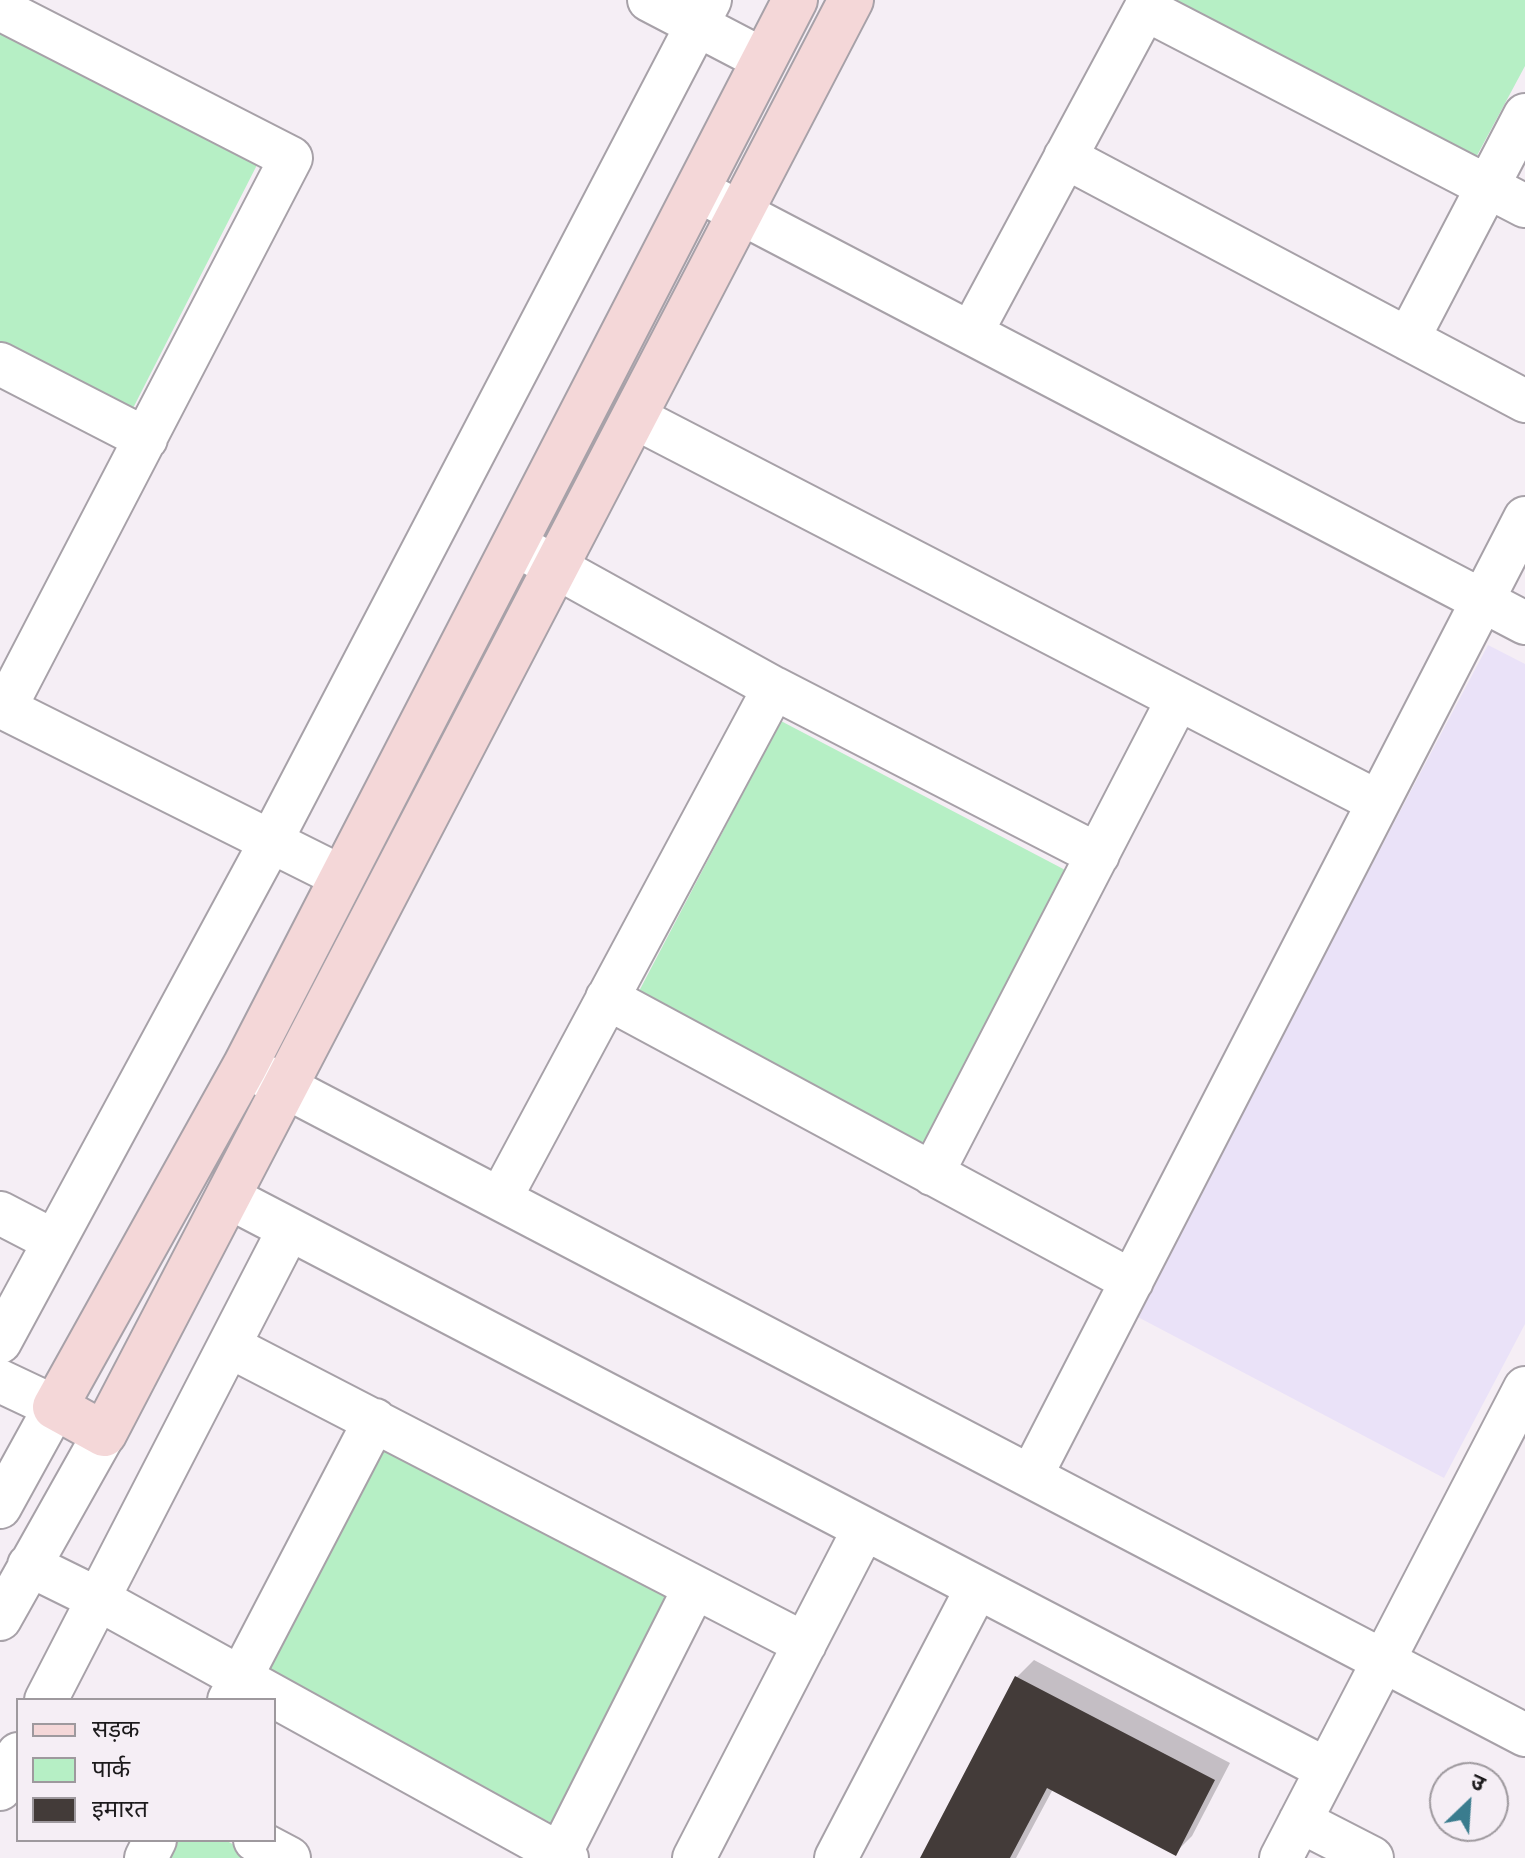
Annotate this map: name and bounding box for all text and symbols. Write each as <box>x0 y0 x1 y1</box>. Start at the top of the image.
legend <box>16 1698 276 1842</box>
text: सड़क <box>92 1713 140 1744</box>
text: पार्क <box>92 1753 130 1784</box>
north arrow <box>1429 1762 1509 1842</box>
text: उ <box>1467 1767 1490 1797</box>
text: इमारत <box>92 1793 148 1824</box>

